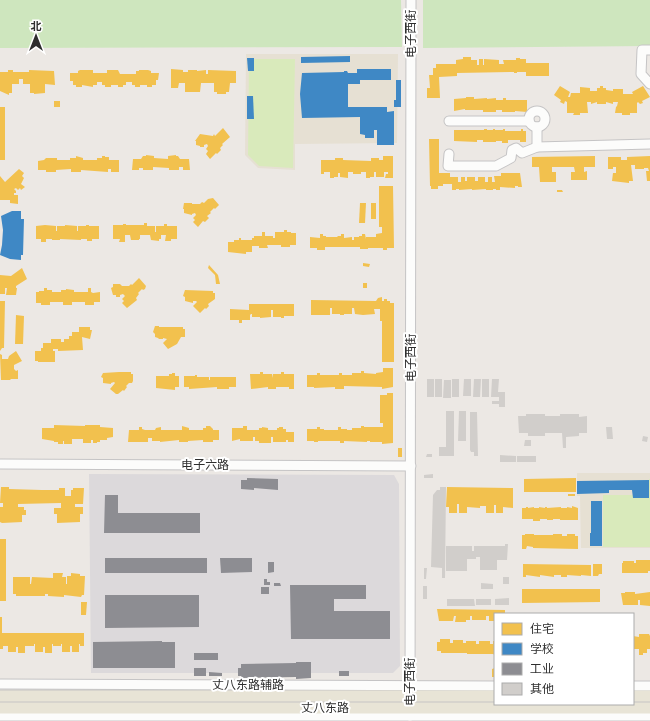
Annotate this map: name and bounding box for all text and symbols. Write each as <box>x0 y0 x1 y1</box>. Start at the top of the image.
street label: 电子西街 <box>404 10 418 58</box>
north arrow <box>16 16 56 56</box>
text: 北 <box>31 20 42 33</box>
street label: 电子西街 <box>404 334 418 382</box>
street label: 电子六路 <box>181 458 229 472</box>
legend <box>494 613 634 705</box>
text: 住宅 <box>530 622 554 636</box>
text: 学校 <box>530 642 554 656</box>
street label: 电子西街 <box>403 658 417 706</box>
text: 工业 <box>530 662 554 676</box>
street label: 丈八东路辅路 <box>212 678 284 692</box>
text: 其他 <box>530 682 554 696</box>
street label: 丈八东路 <box>301 701 349 715</box>

